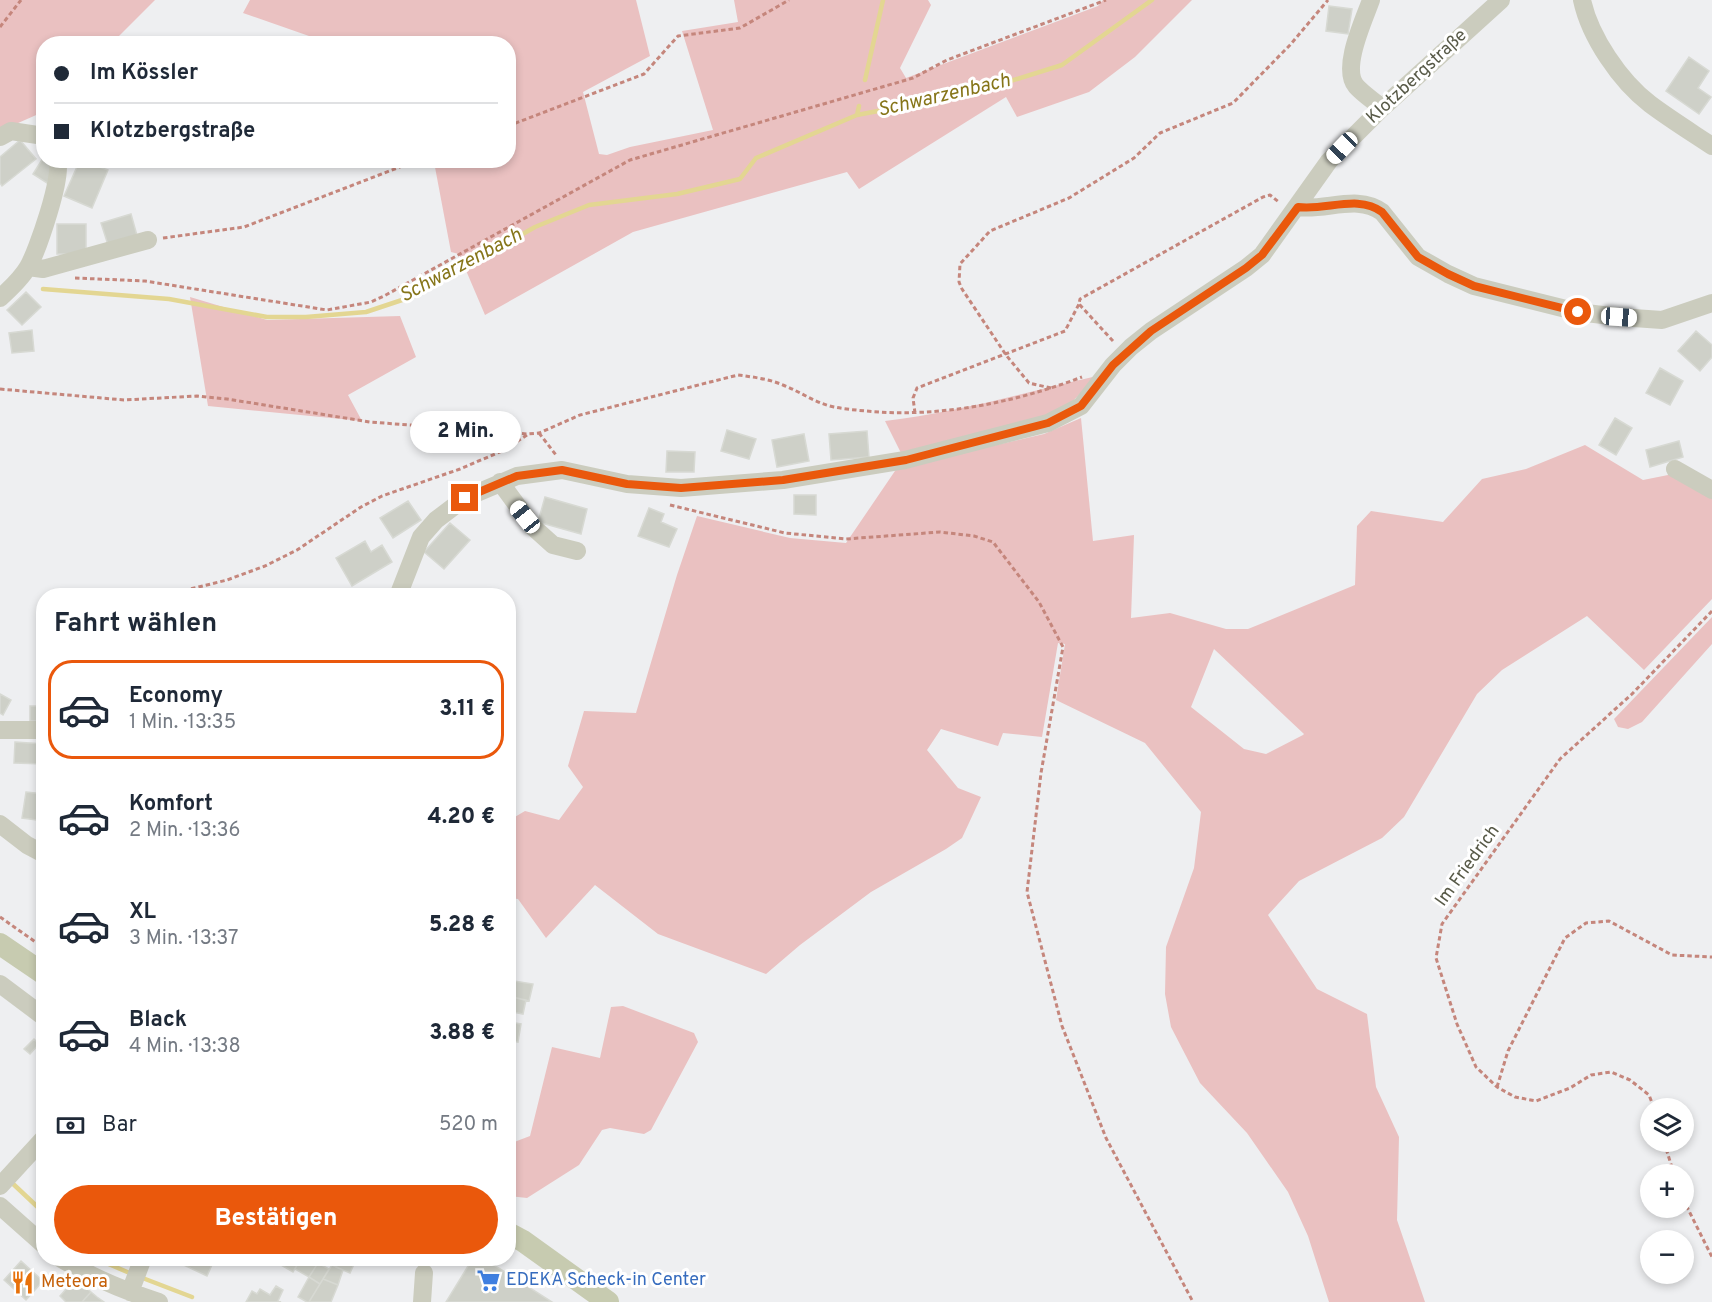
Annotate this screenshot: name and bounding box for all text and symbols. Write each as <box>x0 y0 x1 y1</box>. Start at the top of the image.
street label: Klotzbergstraße <box>1362 25 1472 129</box>
text: Im Kössler <box>90 60 198 87</box>
water label: Schwarzenbach <box>875 68 1013 124</box>
text: Klotzbergstraße <box>90 118 255 145</box>
car <box>1323 129 1361 167</box>
water label: Schwarzenbach <box>395 223 527 309</box>
route start <box>1564 298 1591 325</box>
car <box>1600 307 1638 327</box>
callout: 2 Min. <box>410 411 520 453</box>
text: 2 Min. <box>437 419 494 445</box>
route end <box>451 484 478 511</box>
car <box>507 497 543 537</box>
text: Fahrt wählen <box>54 607 217 641</box>
icon: car <box>57 683 111 737</box>
text: Economy <box>129 683 223 710</box>
text: 3.11 € <box>439 696 495 723</box>
text: 1 Min. · 13:35 <box>129 710 236 736</box>
icon: car <box>57 791 111 845</box>
text: Komfort <box>129 791 213 818</box>
text: 4.20 € <box>428 804 495 831</box>
text: 2 Min. · 13:36 <box>129 818 240 844</box>
street label: Im Friedrich <box>1431 821 1505 911</box>
icon: car <box>57 899 111 953</box>
text: XL <box>129 899 156 926</box>
text: 5.28 € <box>429 912 495 939</box>
text: 3 Min. · 13:37 <box>129 926 238 952</box>
icon: car <box>57 1007 111 1061</box>
text: Black <box>129 1007 187 1034</box>
text: 3.88 € <box>429 1020 495 1047</box>
text: 4 Min. · 13:38 <box>129 1034 241 1060</box>
map controls <box>1640 1098 1694 1284</box>
button: layers <box>1640 1098 1694 1152</box>
icon: cash <box>54 1109 87 1142</box>
text: Bar <box>102 1112 137 1139</box>
text: 520 m <box>439 1112 498 1138</box>
button: + <box>1640 1164 1694 1218</box>
button: Bestätigen <box>54 1185 498 1254</box>
button: − <box>1640 1230 1694 1284</box>
supermarket icon: EDEKA Scheck-in Center <box>475 1267 501 1293</box>
restaurant icon: Meteora <box>10 1269 36 1295</box>
place label: EDEKA Scheck-in Center <box>506 1269 706 1292</box>
place label: Meteora <box>41 1271 108 1294</box>

